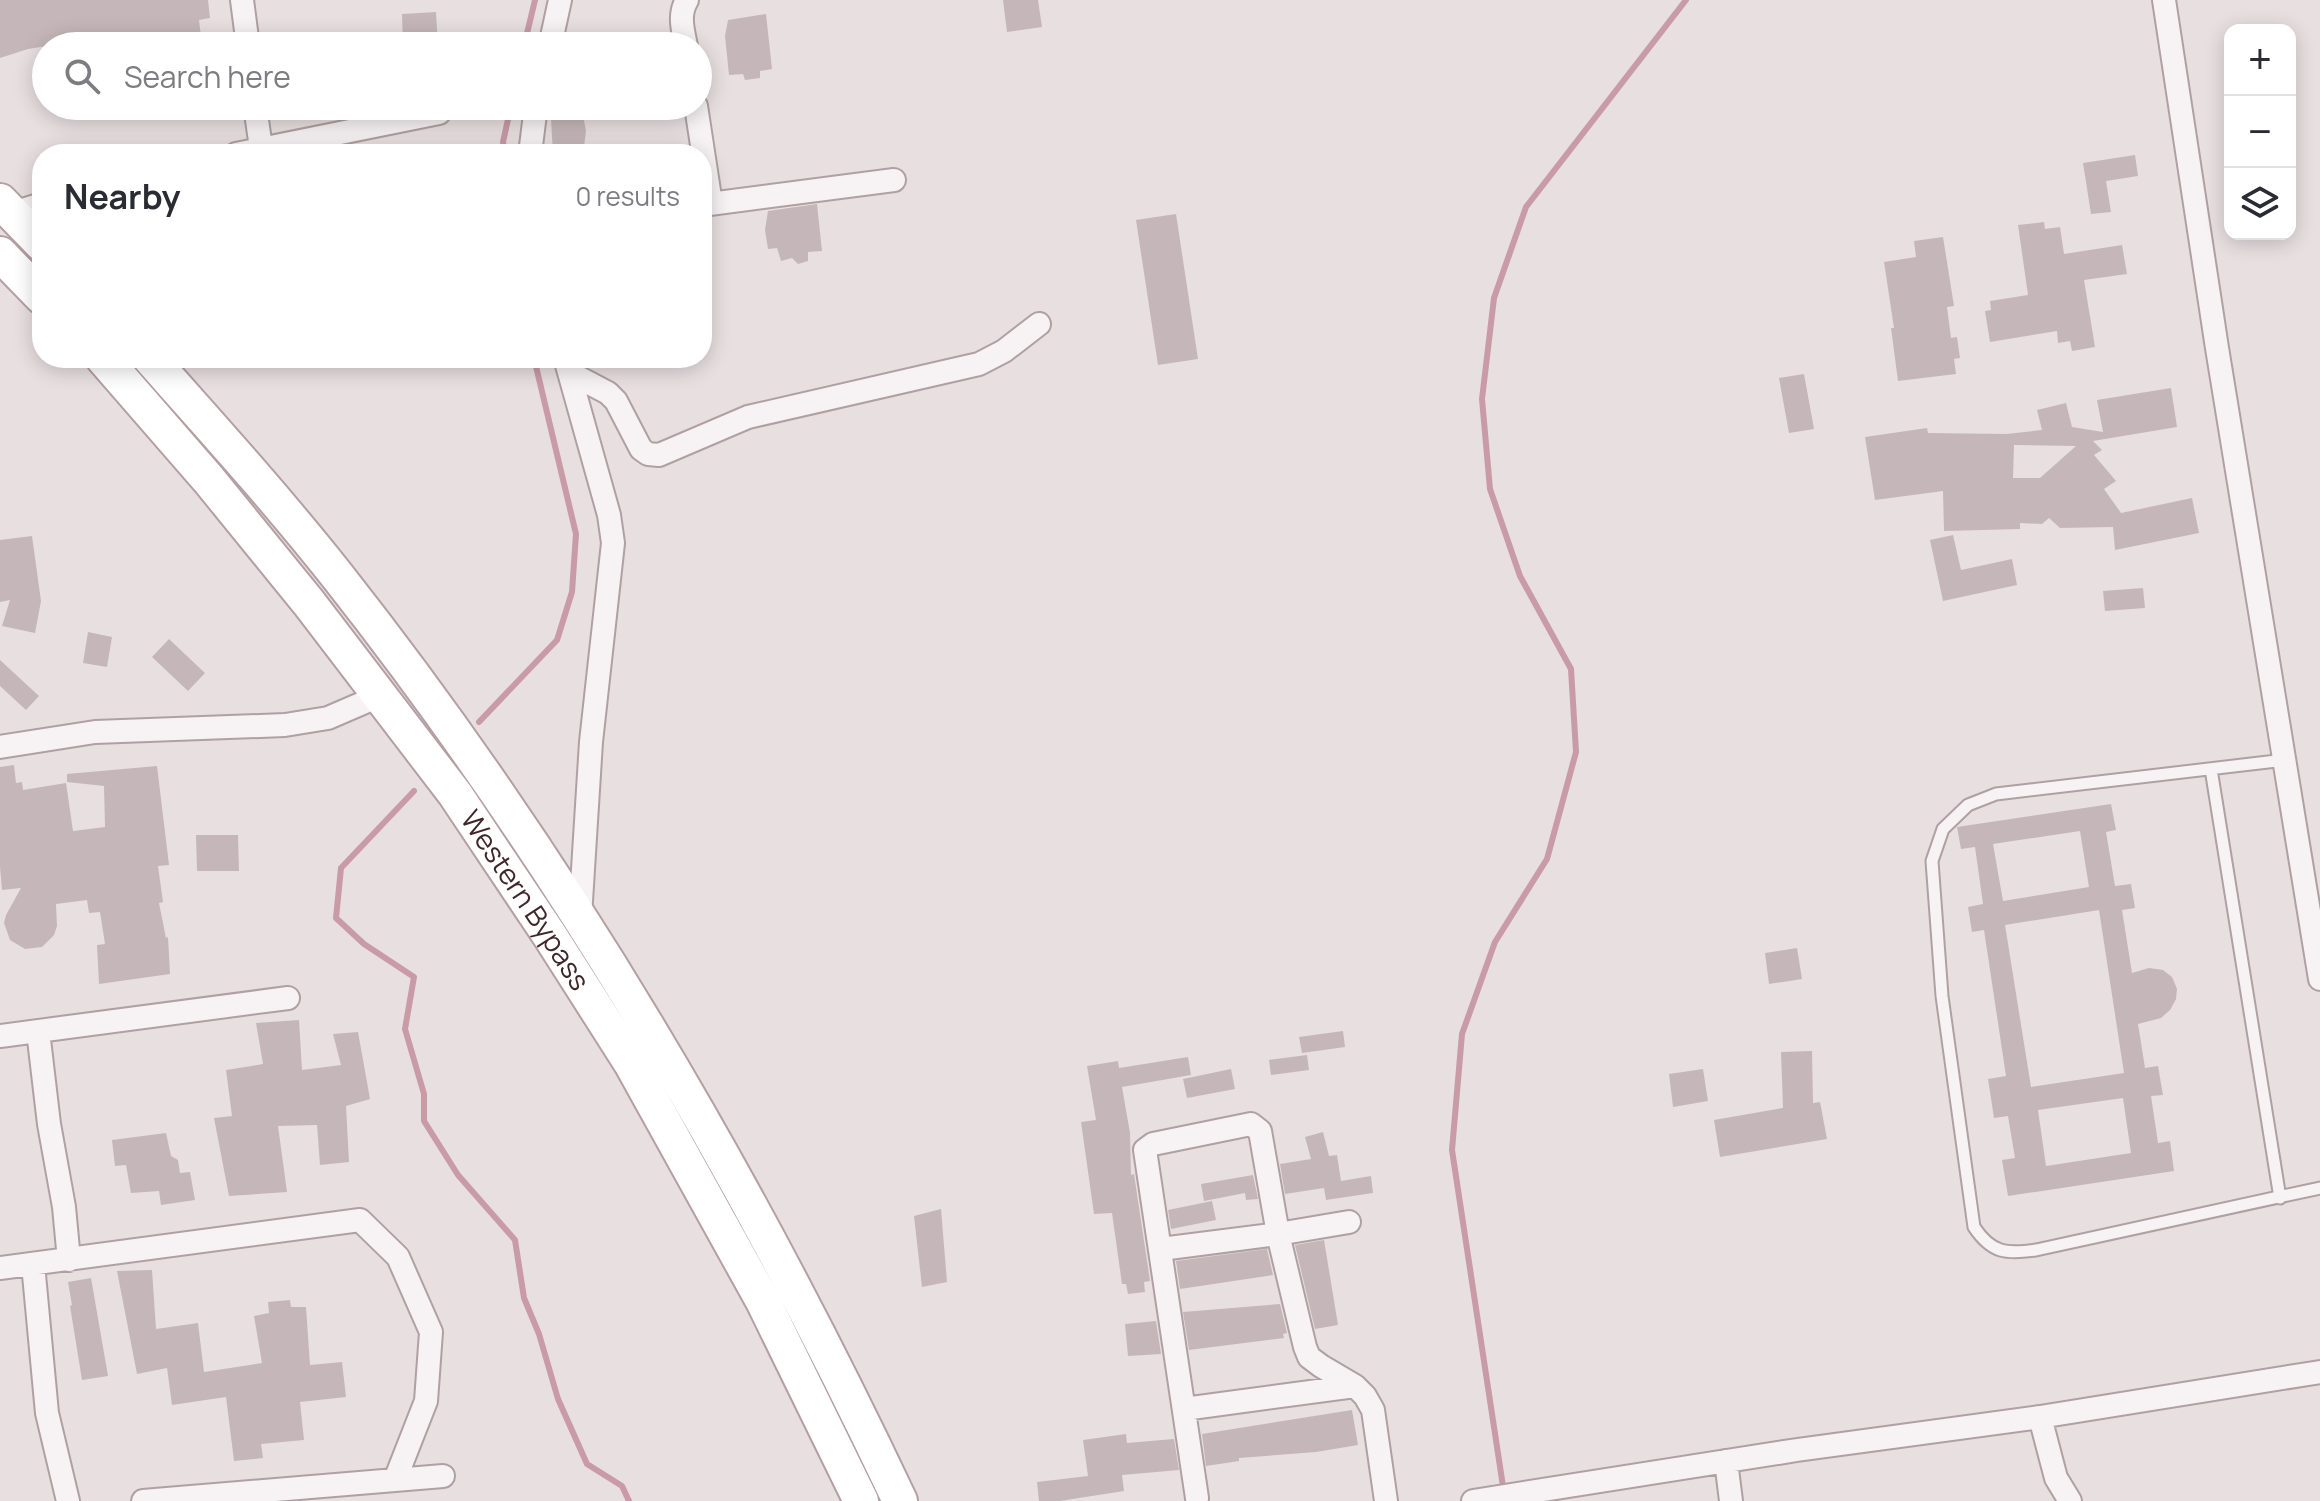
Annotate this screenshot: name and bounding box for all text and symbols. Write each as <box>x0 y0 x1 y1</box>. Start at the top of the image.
map controls <box>2224 24 2296 240</box>
button: + <box>2224 24 2296 96</box>
search box <box>32 32 712 120</box>
icon: search <box>60 54 104 98</box>
text: Search here <box>124 56 291 97</box>
button: − <box>2224 96 2296 168</box>
button: layers <box>2224 168 2296 240</box>
text: Nearby <box>64 173 180 219</box>
text: 0 results <box>575 178 680 214</box>
street label: Western Bypass <box>453 802 600 997</box>

